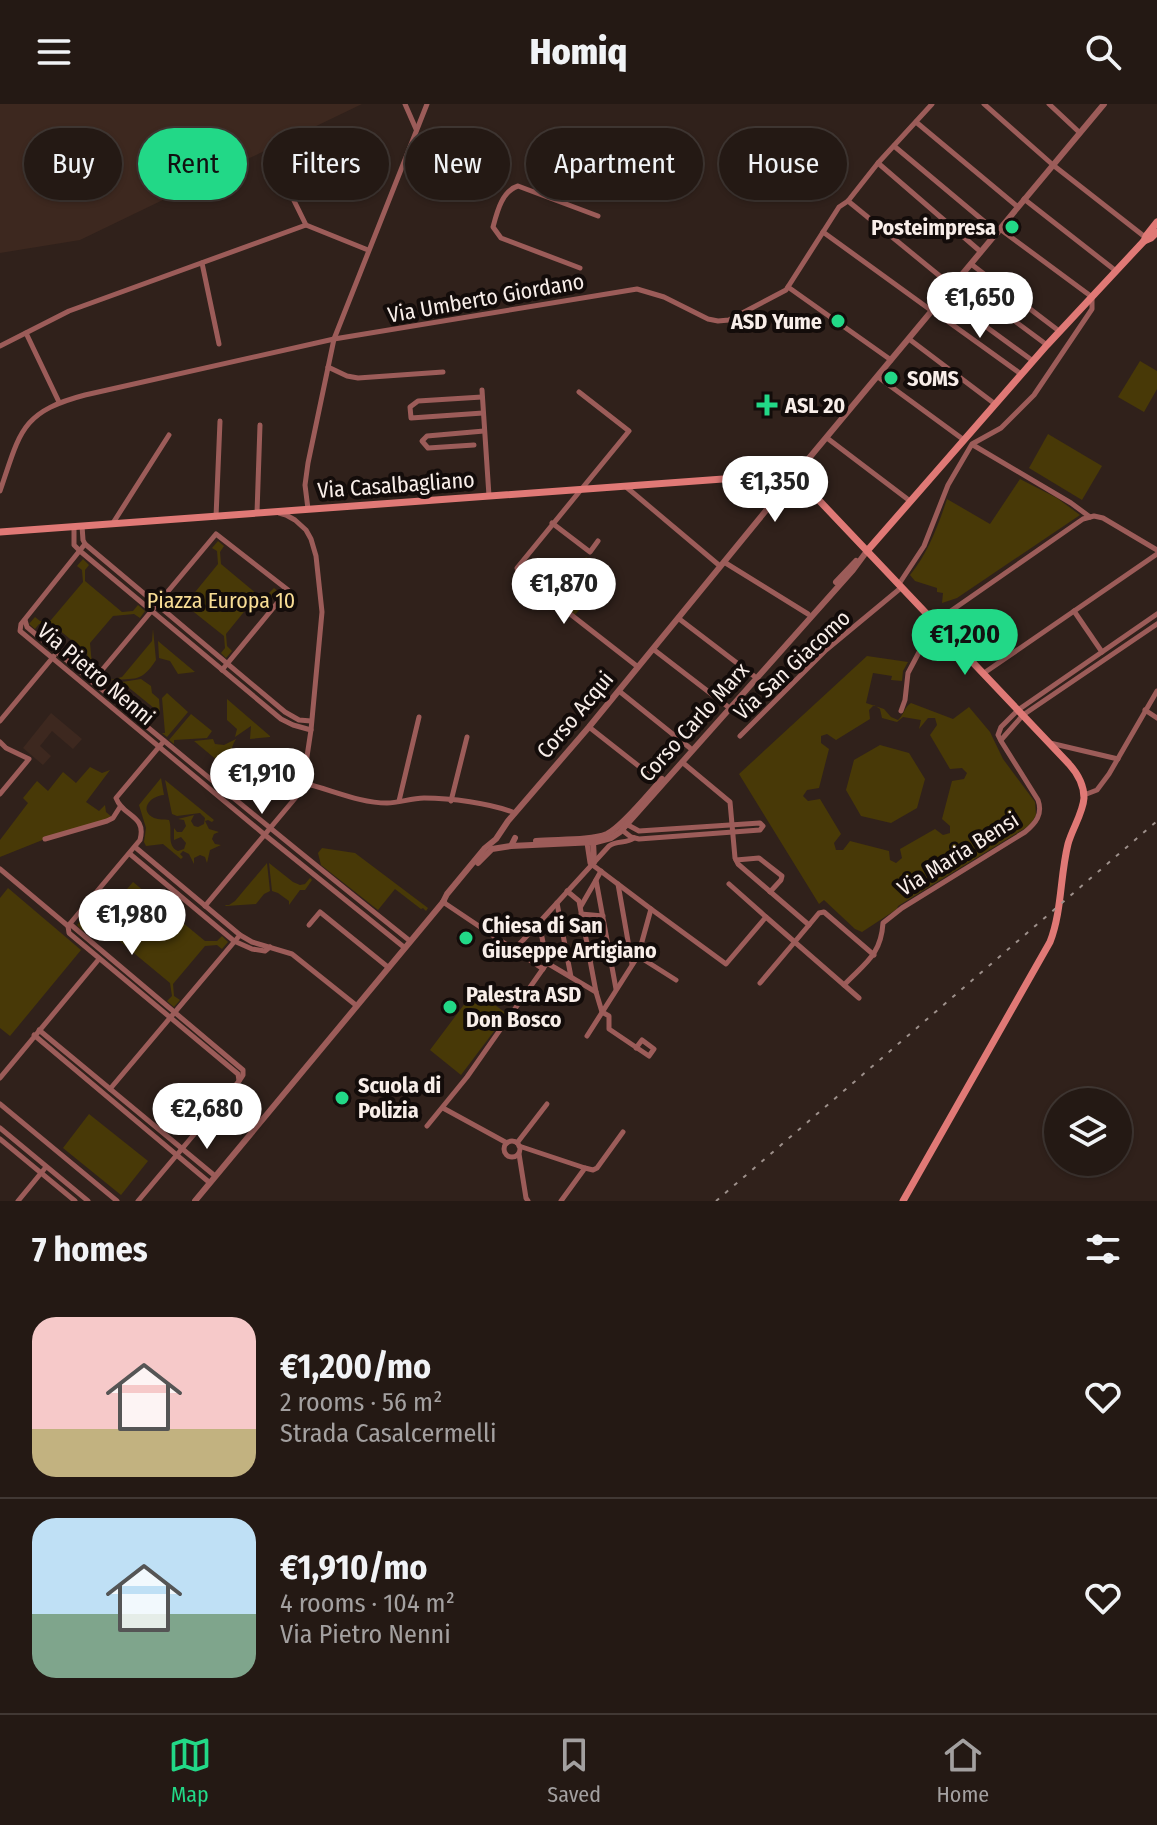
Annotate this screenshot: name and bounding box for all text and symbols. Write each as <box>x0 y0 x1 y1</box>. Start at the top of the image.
icon: menu <box>32 30 76 74</box>
text: Homiq <box>530 30 627 74</box>
icon: search <box>1081 30 1125 74</box>
chip: Buy <box>24 128 122 200</box>
chip: Rent <box>138 128 247 200</box>
chip: Filters <box>263 128 389 200</box>
chip: New <box>405 128 510 200</box>
chip: Apartment <box>526 128 703 200</box>
chip: House <box>719 128 847 200</box>
place label: Posteimpresa <box>871 214 996 241</box>
marker: Posteimpresa <box>1003 218 1021 236</box>
street label: Via Umberto Giordano <box>386 267 586 329</box>
pin: €1,650 <box>915 272 1045 340</box>
text: €1,650 <box>945 282 1015 313</box>
place label: ASD Yume <box>730 308 822 335</box>
marker: ASD Yume <box>829 312 847 330</box>
place label: SOMS <box>907 365 959 392</box>
marker: SOMS <box>882 369 900 387</box>
place label: ASL 20 <box>784 392 845 419</box>
marker: ASL 20 <box>756 394 778 416</box>
pin: €1,350 <box>710 456 840 524</box>
street label: Via Casalbagliano <box>316 466 476 504</box>
text: €1,350 <box>740 466 810 497</box>
pin: €1,870 <box>499 558 629 626</box>
text: €1,870 <box>530 568 598 599</box>
park label: Piazza Europa 10 <box>147 587 295 614</box>
street label: Via San Giacomo <box>728 604 856 726</box>
pin: €1,200 <box>900 609 1030 677</box>
street label: Via Pietro Nenni <box>32 617 160 731</box>
text: €1,200 <box>930 619 1000 650</box>
street label: Corso Carlo Marx <box>633 656 755 787</box>
street label: Corso Acqui <box>531 666 619 764</box>
pin: €1,910 <box>197 748 327 816</box>
text: €1,910 <box>228 758 296 789</box>
street label: Via Maria Bensi <box>892 806 1024 902</box>
pin: €1,980 <box>67 889 197 957</box>
text: €1,980 <box>97 899 167 930</box>
place label: Chiesa di San Giuseppe Artigiano <box>482 912 657 964</box>
marker: Chiesa di San Giuseppe Artigiano <box>457 929 475 947</box>
place label: Palestra ASD Don Bosco <box>466 981 581 1033</box>
marker: Palestra ASD Don Bosco <box>441 998 459 1016</box>
place label: Scuola di Polizia <box>358 1072 441 1124</box>
pin: €2,680 <box>142 1083 272 1151</box>
map controls <box>1044 1088 1132 1176</box>
button: layers <box>1044 1088 1132 1176</box>
marker: Scuola di Polizia <box>333 1089 351 1107</box>
text: €2,680 <box>171 1093 243 1124</box>
icon: filters <box>1081 1227 1125 1271</box>
text: 7 homes <box>32 1229 148 1270</box>
text: €1,200/mo <box>280 1346 431 1387</box>
icon: home <box>96 1349 192 1445</box>
icon: heart <box>1081 1375 1125 1419</box>
text: 2 rooms · 56 m² <box>280 1387 442 1418</box>
text: Strada Casalcermelli <box>280 1418 497 1449</box>
text: €1,910/mo <box>280 1547 428 1588</box>
icon: home <box>96 1550 192 1646</box>
icon: heart <box>1081 1576 1125 1620</box>
text: 4 rooms · 104 m² <box>280 1588 455 1619</box>
text: Via Pietro Nenni <box>280 1619 451 1650</box>
tab: Map <box>168 1733 212 1808</box>
tab: Saved <box>547 1733 601 1808</box>
tab: Home <box>937 1733 989 1808</box>

